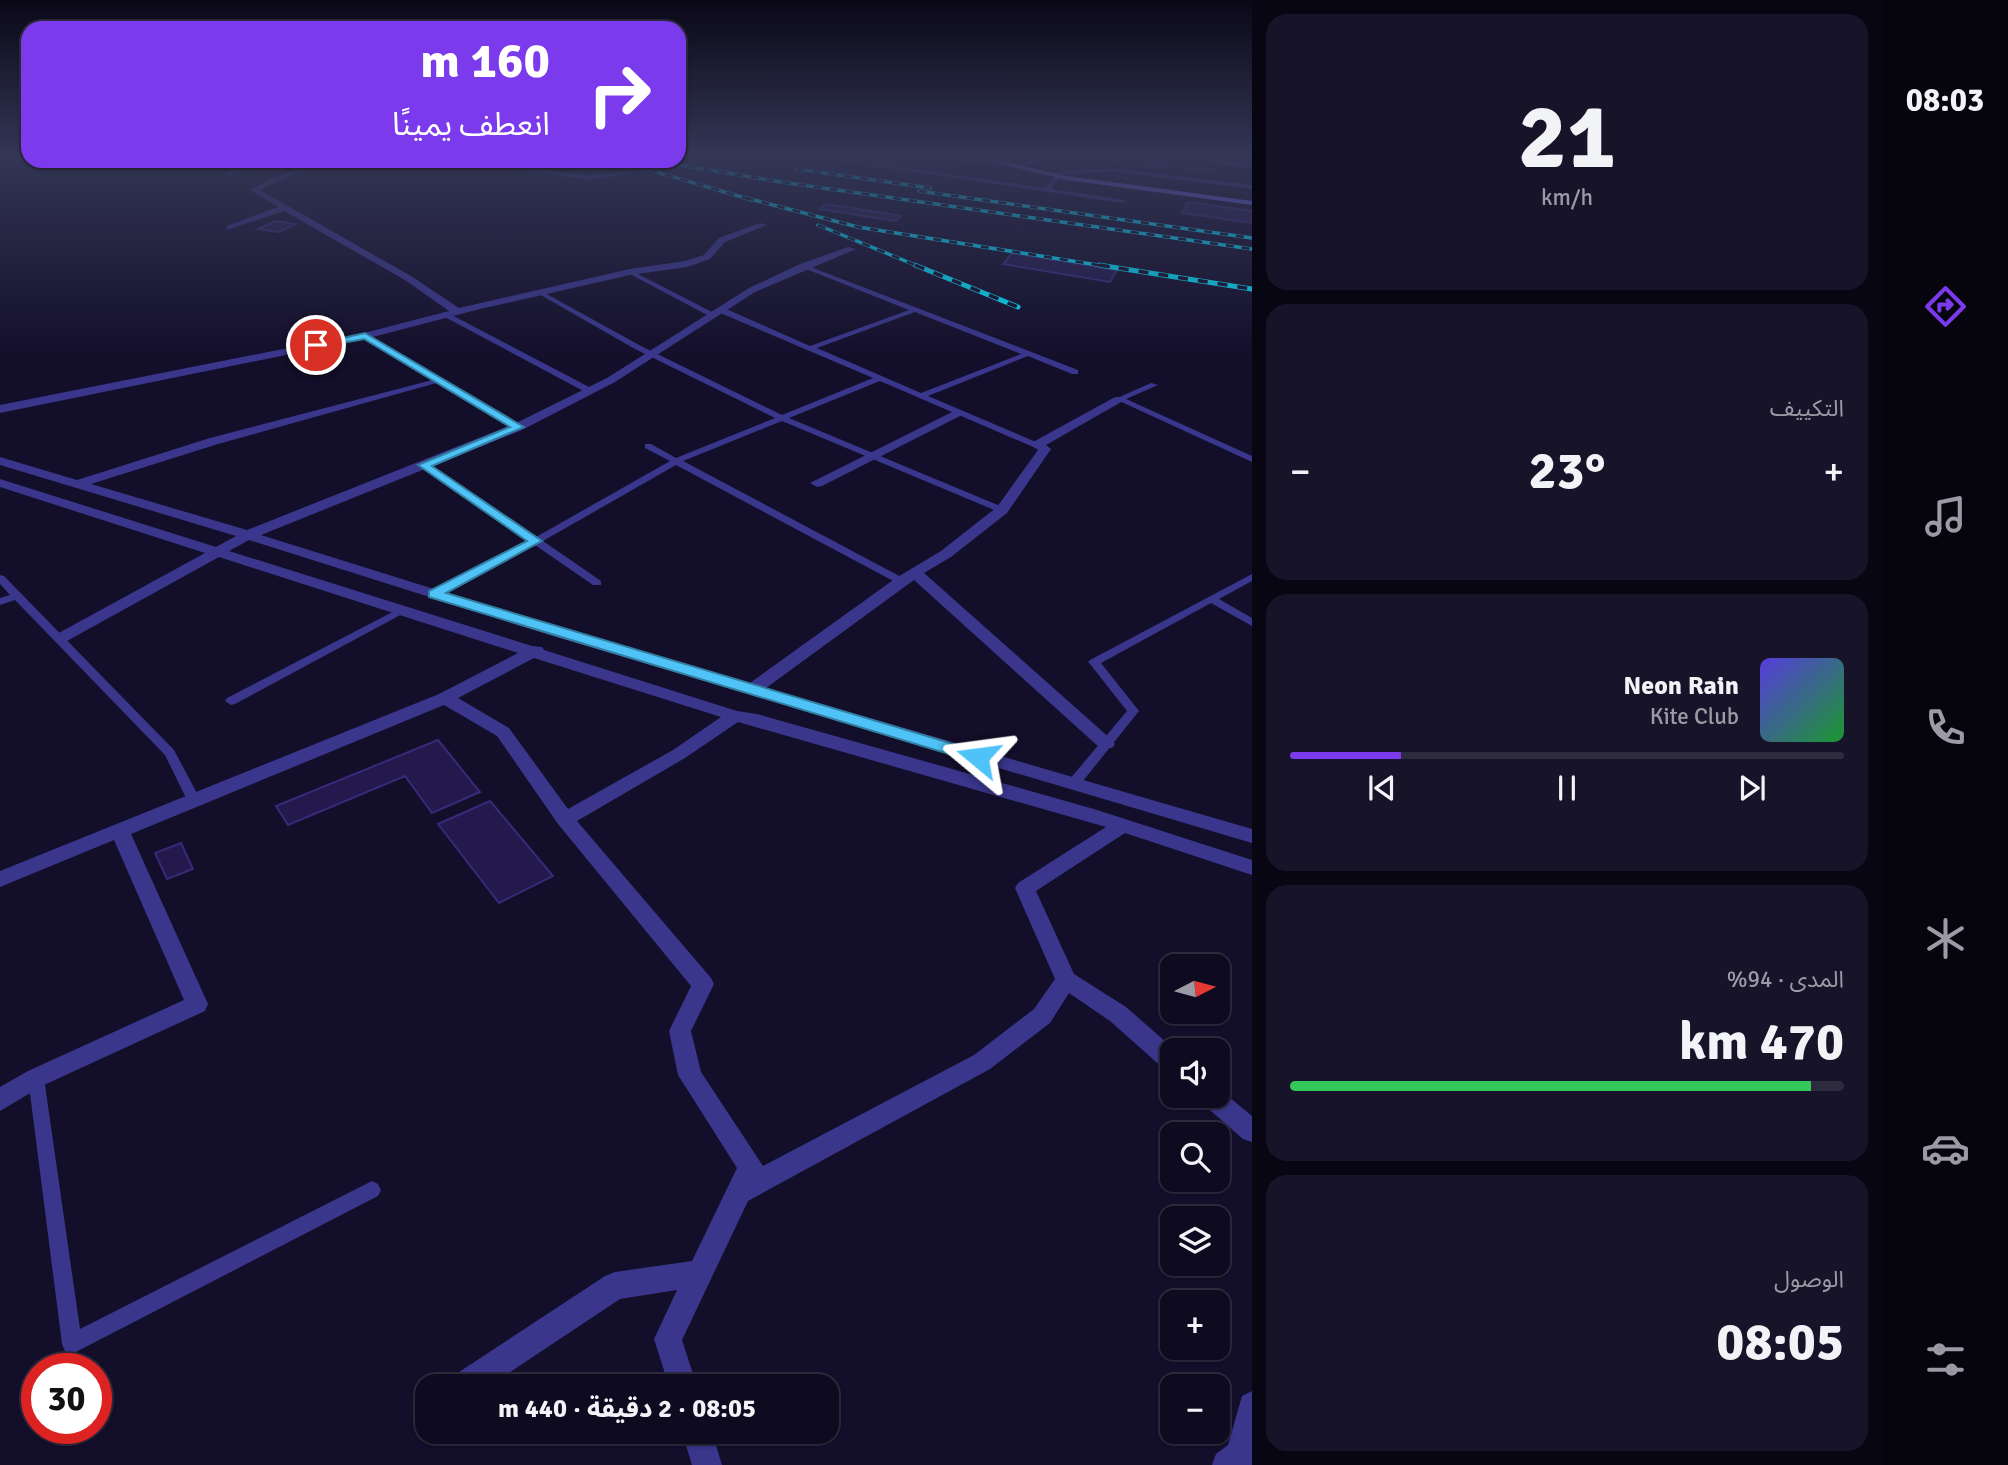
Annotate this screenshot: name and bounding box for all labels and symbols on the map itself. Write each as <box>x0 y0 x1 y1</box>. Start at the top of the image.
pin <box>286 315 346 375</box>
position arrow <box>941 720 1015 794</box>
north arrow <box>1160 954 1230 1024</box>
speed limit sign: 30 <box>21 1353 112 1444</box>

